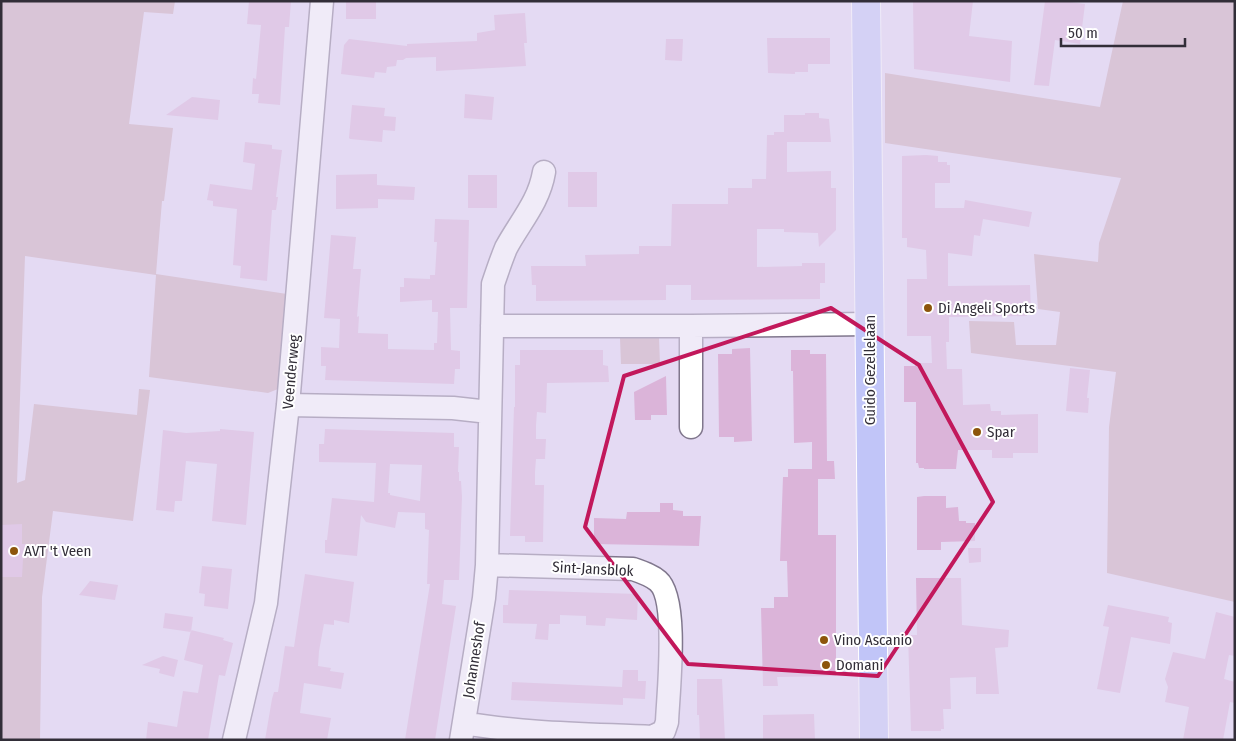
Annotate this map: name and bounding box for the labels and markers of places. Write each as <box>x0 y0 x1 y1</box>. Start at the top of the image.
place label: Di Angeli Sports <box>938 299 1035 317</box>
marker: Di Angeli Sports <box>922 302 934 314</box>
place label: Spar <box>987 423 1016 441</box>
marker: Spar <box>971 426 983 438</box>
place label: AVT 't Veen <box>24 542 91 560</box>
marker: AVT 't Veen <box>8 545 20 557</box>
place label: Vino Ascanio <box>834 631 912 649</box>
marker: Vino Ascanio <box>818 634 830 646</box>
place label: Domani <box>836 656 883 674</box>
marker: Domani <box>820 659 832 671</box>

